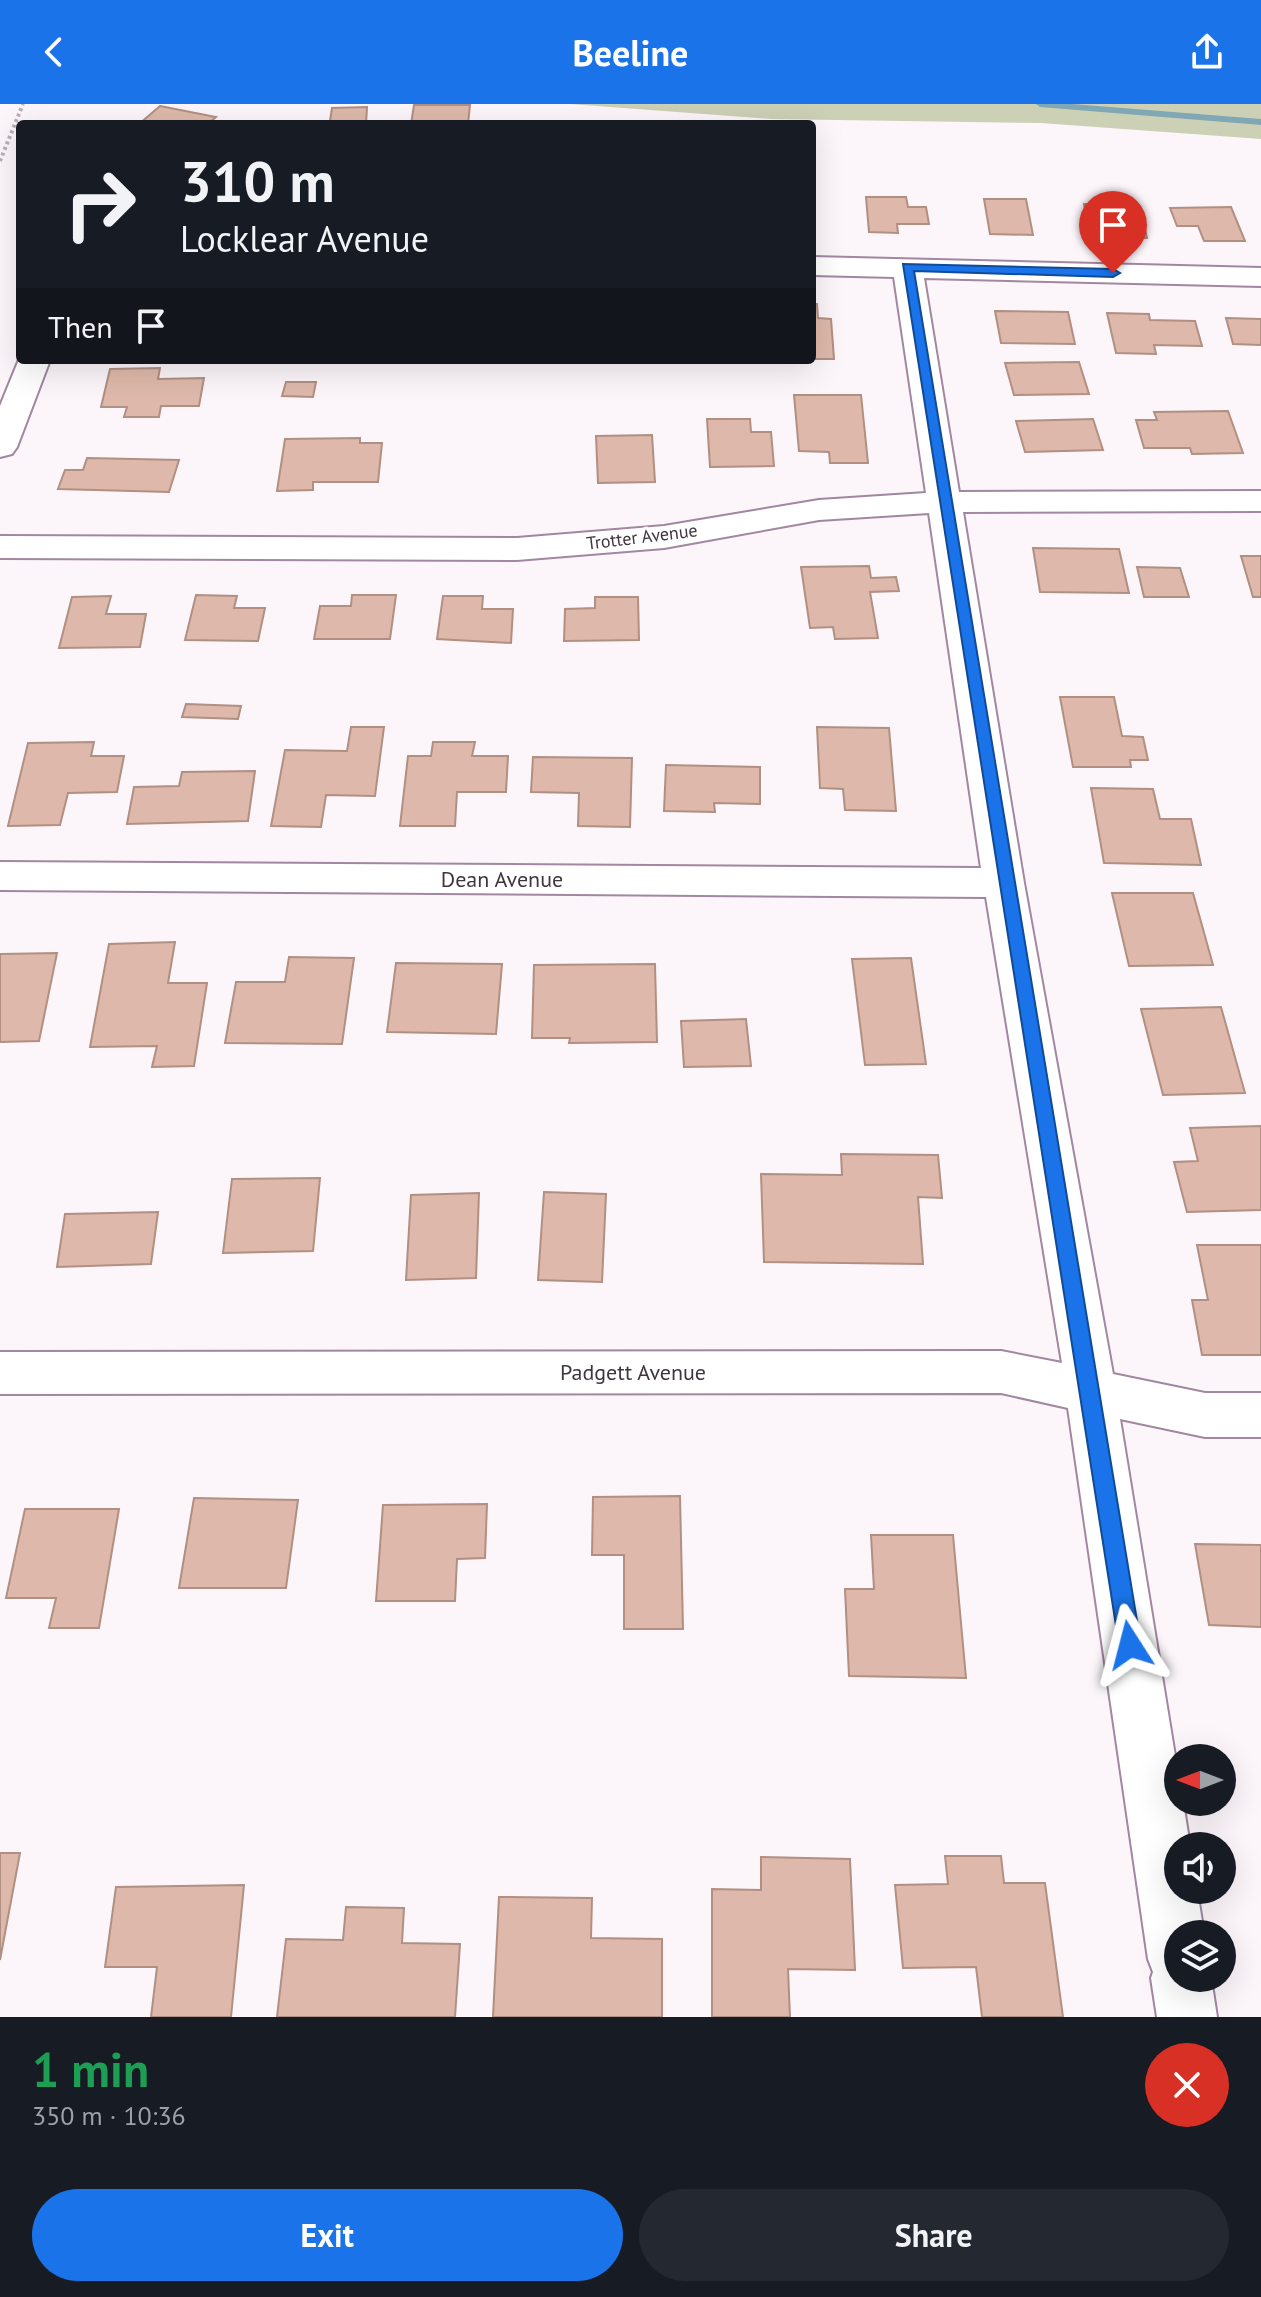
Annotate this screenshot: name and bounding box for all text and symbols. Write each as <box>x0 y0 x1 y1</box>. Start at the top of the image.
text: Beeline <box>573 29 688 76</box>
icon: back <box>32 30 76 74</box>
icon: share <box>1185 30 1229 74</box>
text: 310 m <box>180 145 335 217</box>
icon: right <box>48 152 152 256</box>
pin <box>1079 191 1147 273</box>
icon: arrive <box>1091 203 1135 247</box>
text: Locklear Avenue <box>180 215 429 262</box>
icon: arrive <box>129 304 173 348</box>
text: Then <box>48 307 113 346</box>
street label: Trotter Avenue <box>585 518 699 555</box>
street label: Dean Avenue <box>441 865 563 893</box>
street label: Padgett Avenue <box>560 1358 706 1386</box>
position arrow <box>1088 1603 1172 1687</box>
north arrow <box>1164 1744 1236 1816</box>
map controls <box>1164 1744 1236 1992</box>
button: sound <box>1164 1832 1236 1904</box>
button: layers <box>1164 1920 1236 1992</box>
text: 1 min <box>32 2038 149 2100</box>
button: close <box>1145 2043 1229 2127</box>
text: 350 m · 10:36 <box>32 2099 186 2132</box>
button: Exit <box>32 2189 623 2281</box>
button: Share <box>639 2189 1229 2281</box>

